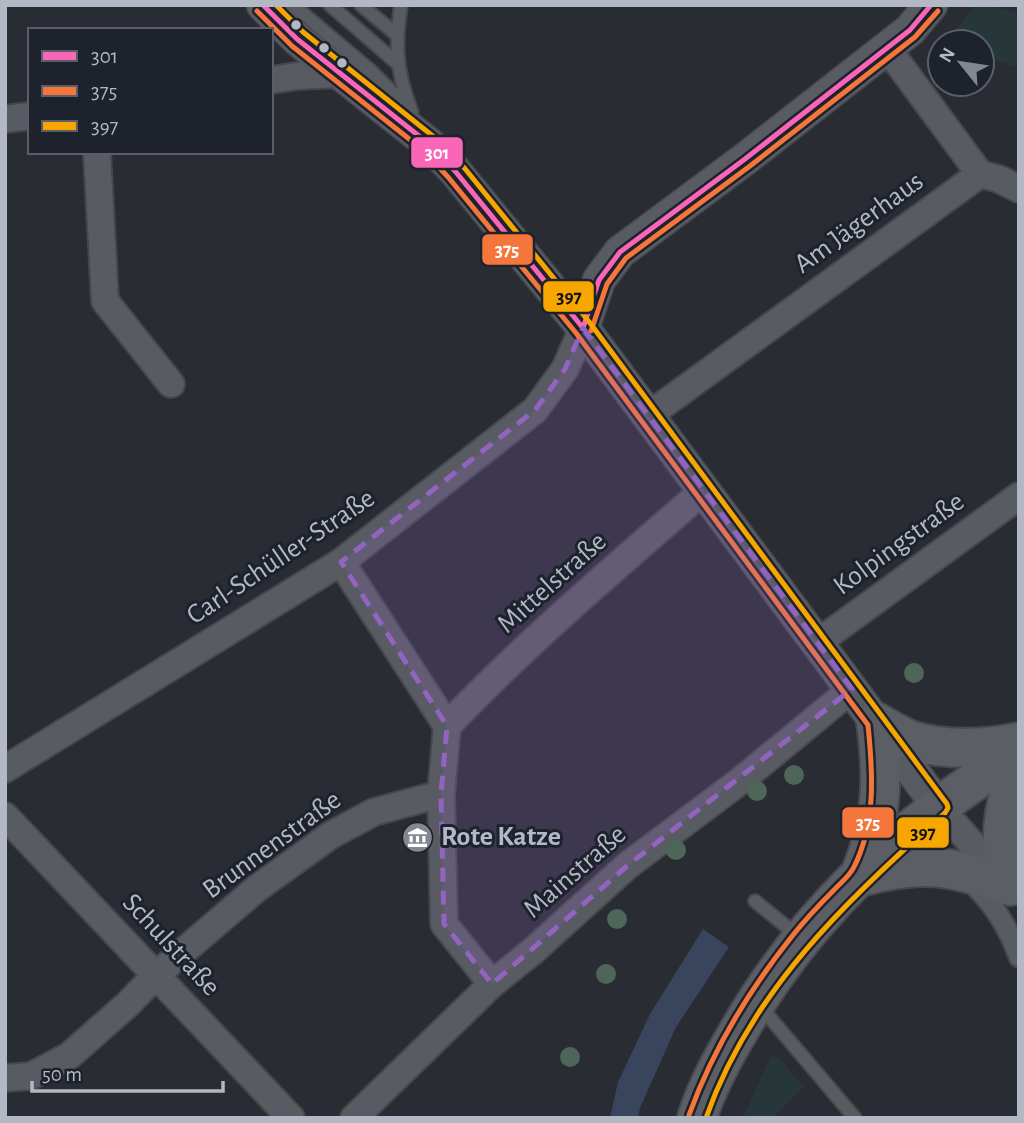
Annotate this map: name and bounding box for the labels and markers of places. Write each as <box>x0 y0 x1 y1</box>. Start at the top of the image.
unlabelled marker <box>289 18 303 32</box>
unlabelled marker <box>317 41 331 55</box>
unlabelled marker <box>335 56 349 70</box>
museum icon: Rote Katze <box>401 820 435 854</box>
place label: Rote Katze <box>441 823 561 851</box>

